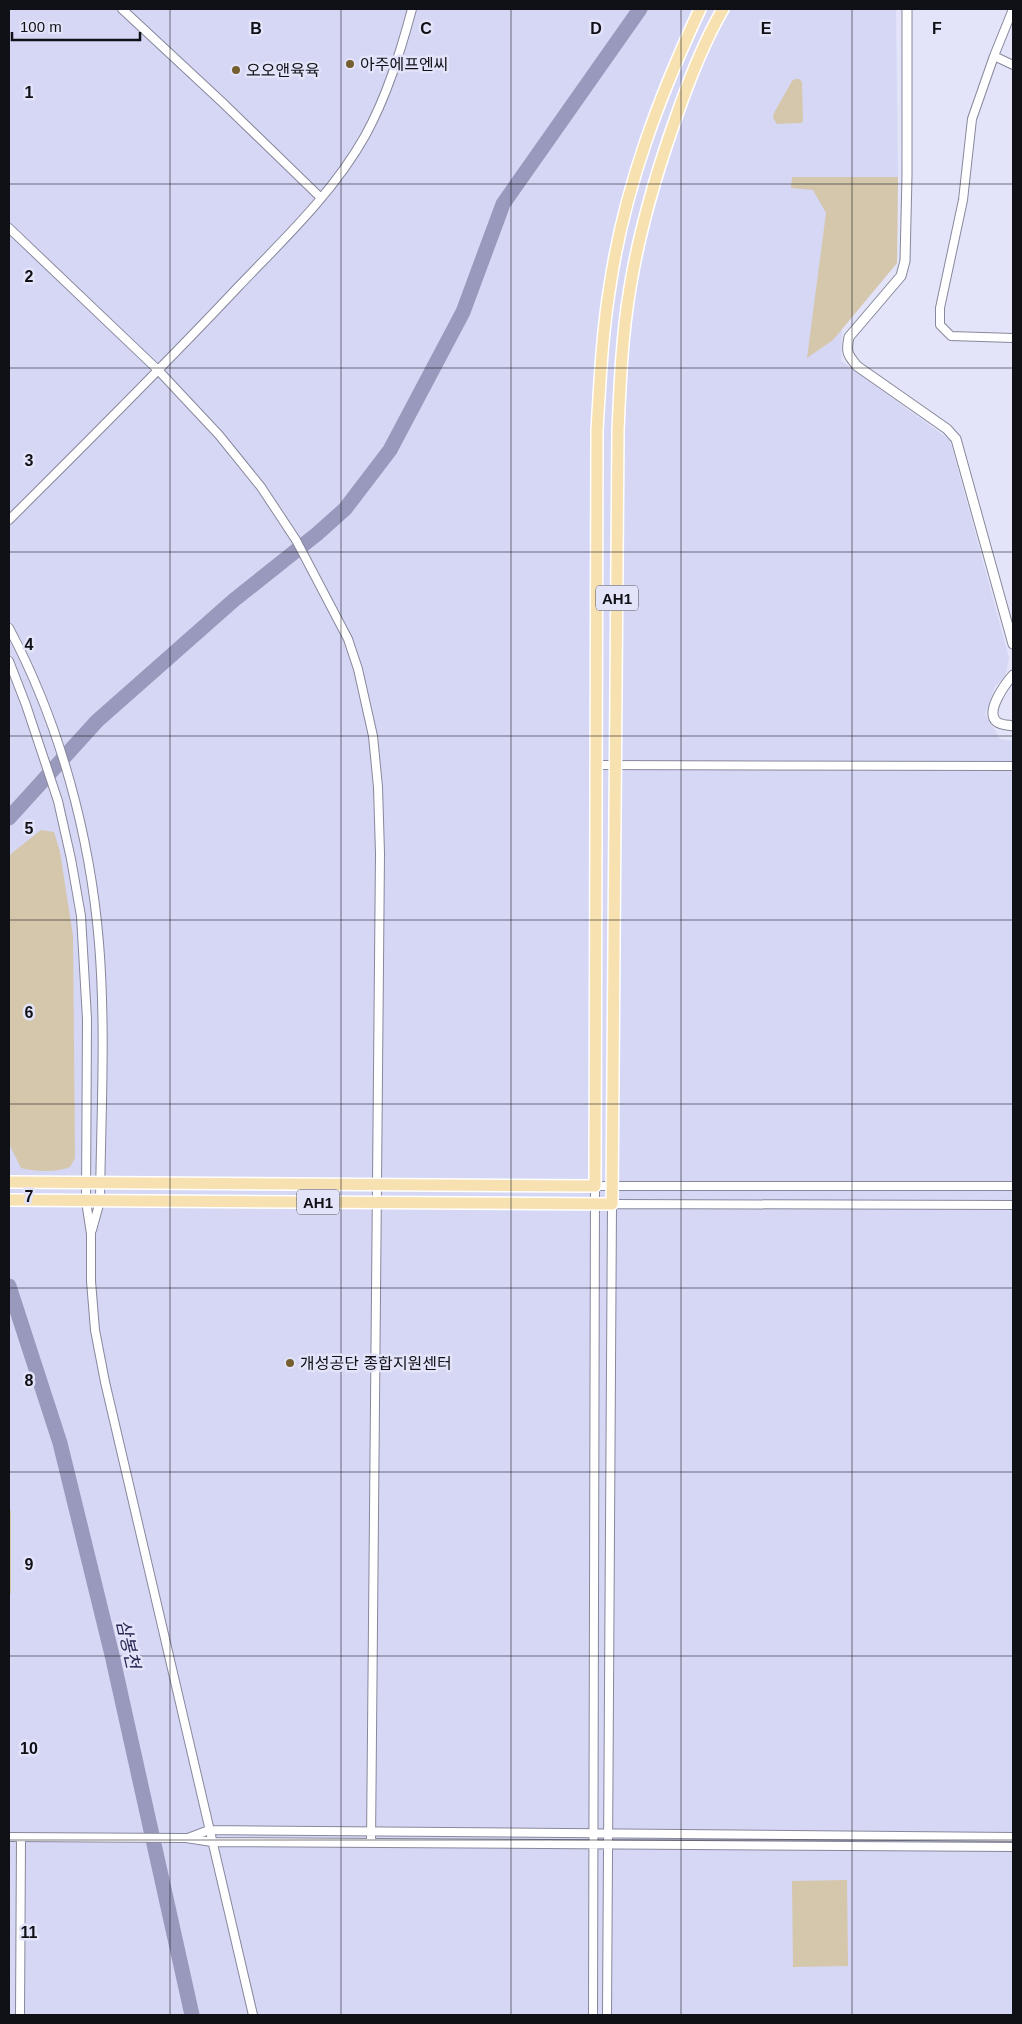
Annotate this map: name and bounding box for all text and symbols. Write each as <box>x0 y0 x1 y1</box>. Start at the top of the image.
scale bar <box>12 10 140 42</box>
text: 100 m <box>20 18 62 35</box>
text: B <box>250 20 262 37</box>
text: C <box>420 20 432 37</box>
text: D <box>590 20 602 37</box>
text: E <box>761 20 772 37</box>
text: F <box>932 20 942 37</box>
place label: 아주에프엔씨 <box>360 56 448 73</box>
marker: 아주에프엔씨 <box>344 58 356 70</box>
place label: 오오앤육육 <box>246 62 320 79</box>
marker: 오오앤육육 <box>230 64 242 76</box>
text: 1 <box>25 84 34 101</box>
text: 2 <box>25 268 34 285</box>
text: 3 <box>25 452 34 469</box>
road number: AH1 <box>596 586 638 610</box>
text: 4 <box>25 636 34 653</box>
text: 5 <box>25 820 34 837</box>
text: 6 <box>25 1004 34 1021</box>
text: 7 <box>25 1188 34 1205</box>
road number: AH1 <box>297 1190 339 1214</box>
place label: 개성공단 종합지원센터 <box>300 1355 452 1372</box>
marker: 개성공단 종합지원센터 <box>284 1357 296 1369</box>
text: 8 <box>25 1372 34 1389</box>
text: 9 <box>25 1556 34 1573</box>
water label: 삼봉천 <box>113 1618 144 1673</box>
text: 10 <box>20 1740 38 1757</box>
text: 11 <box>21 1924 38 1941</box>

